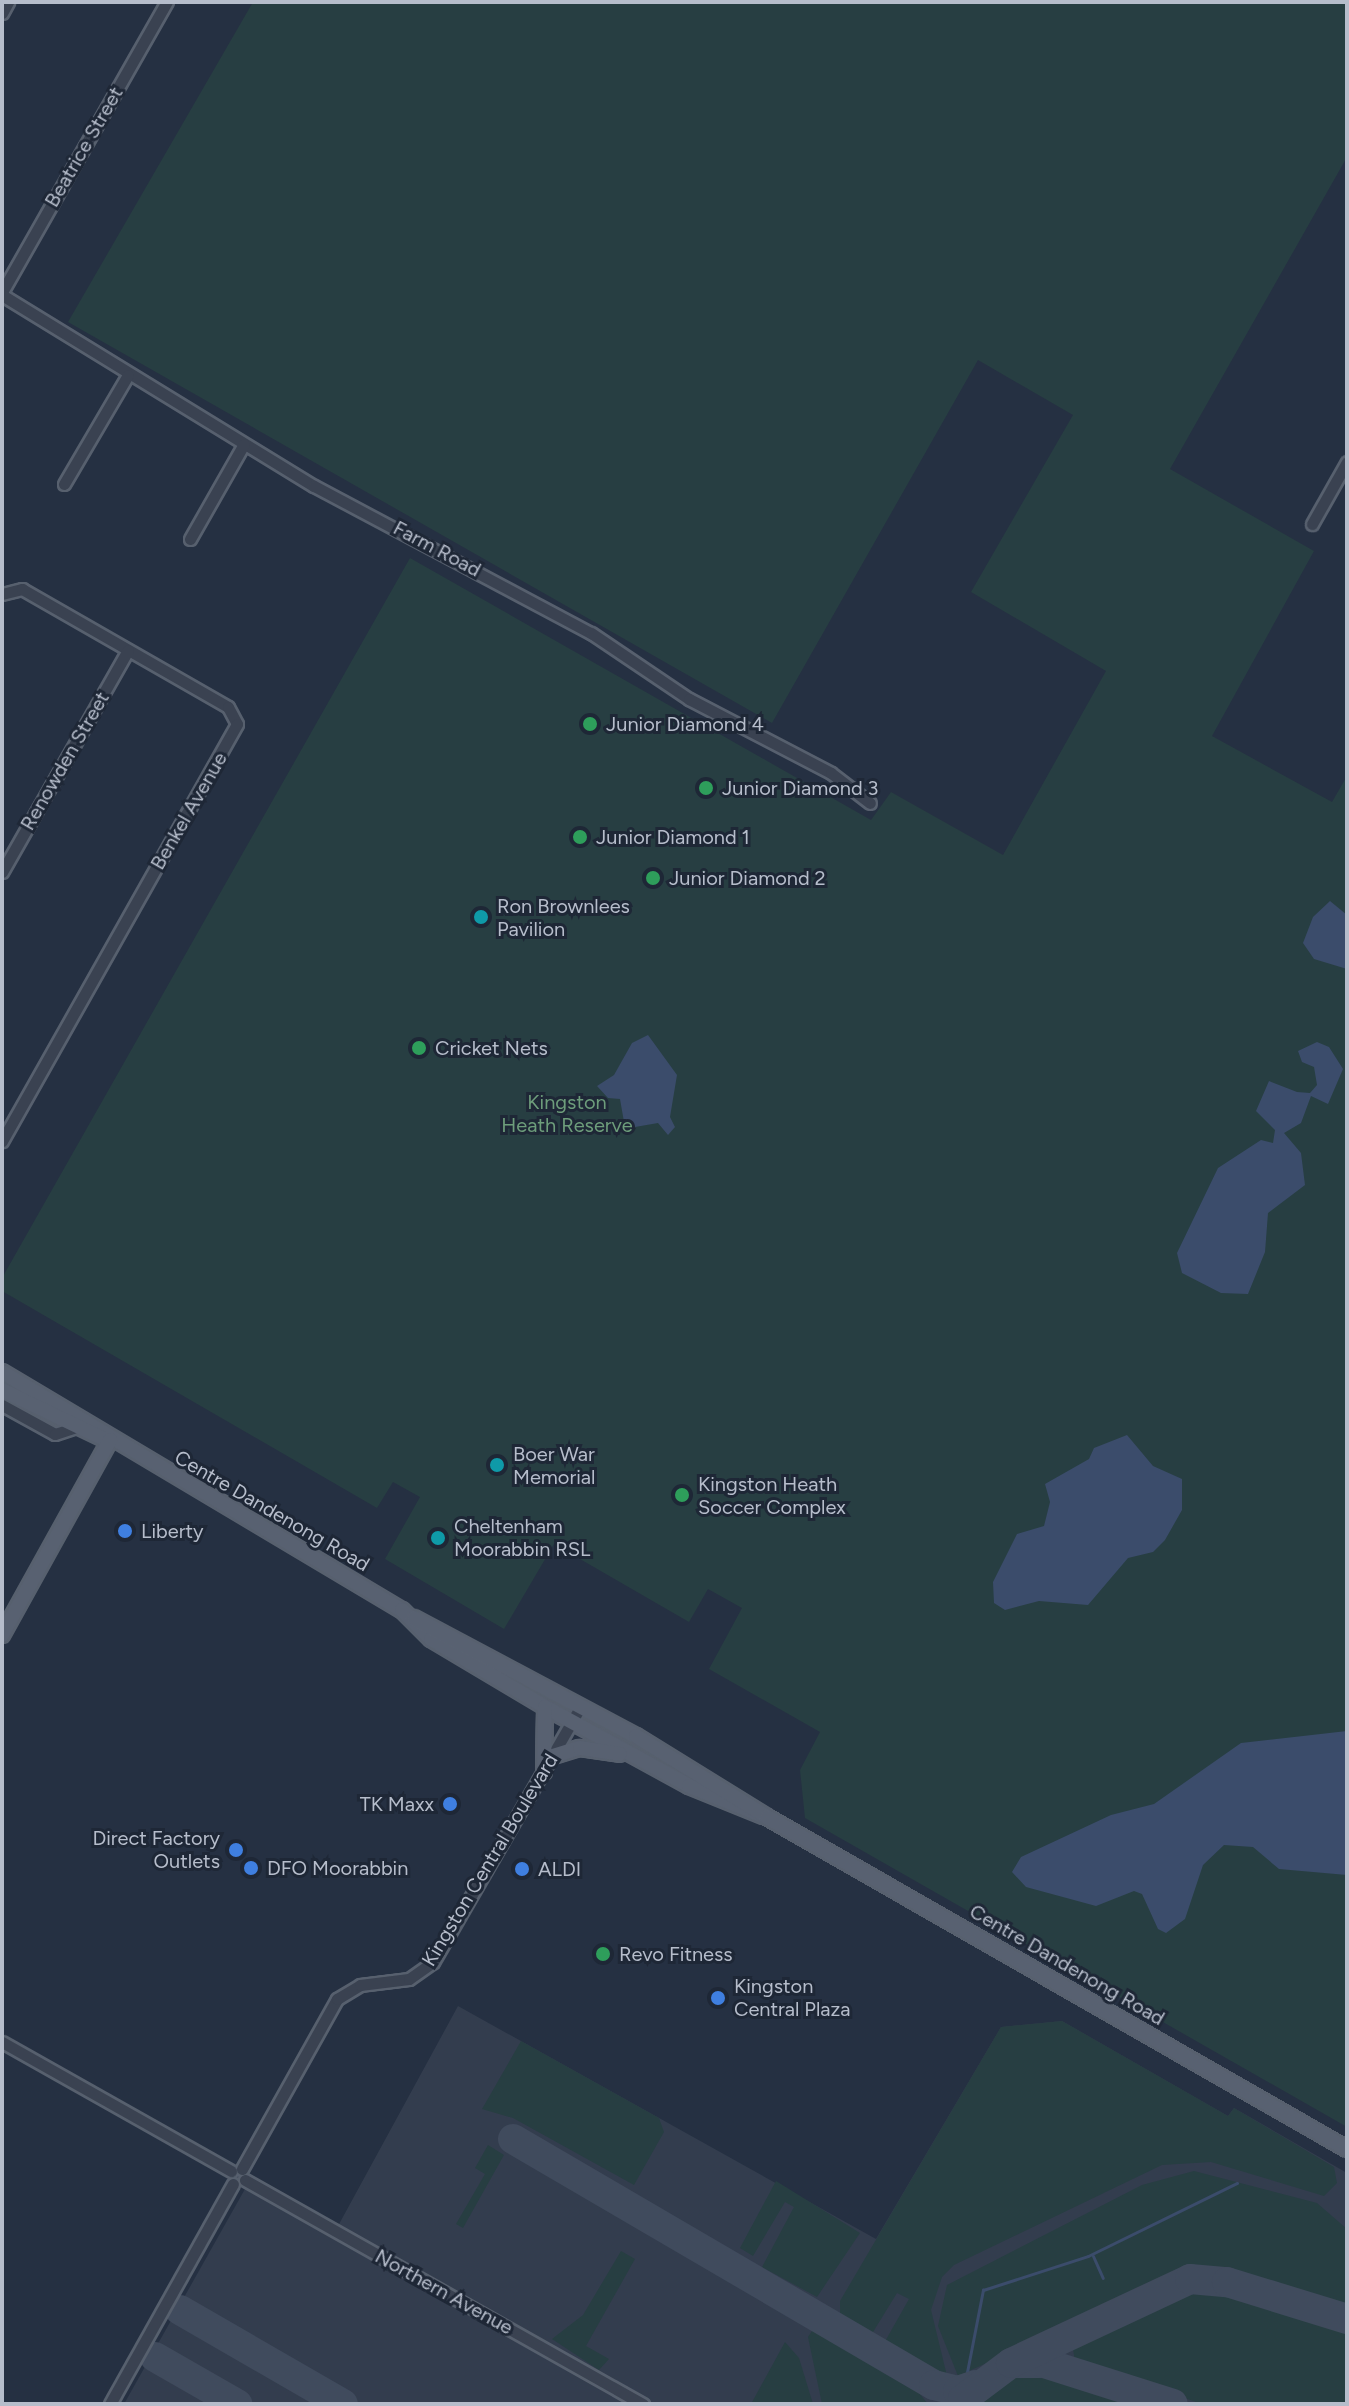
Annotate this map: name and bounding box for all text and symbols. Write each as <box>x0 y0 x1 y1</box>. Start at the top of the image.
street label: Beatrice Street <box>40 83 128 211</box>
street label: Farm Road <box>389 516 485 582</box>
street label: Renowden Street <box>16 687 114 835</box>
place label: Junior Diamond 4 <box>606 712 764 736</box>
marker: Junior Diamond 4 <box>581 715 599 733</box>
street label: Benkel Avenue <box>146 748 232 874</box>
place label: Junior Diamond 3 <box>722 776 878 800</box>
marker: Junior Diamond 3 <box>697 779 715 797</box>
place label: Junior Diamond 1 <box>596 825 750 849</box>
marker: Junior Diamond 1 <box>571 828 589 846</box>
place label: Junior Diamond 2 <box>669 866 826 890</box>
marker: Junior Diamond 2 <box>644 869 662 887</box>
place label: Ron Brownlees Pavilion <box>497 894 630 941</box>
marker: Ron Brownlees Pavilion <box>472 908 490 926</box>
place label: Cricket Nets <box>435 1036 548 1060</box>
marker: Cricket Nets <box>410 1039 428 1057</box>
park label: Kingston Heath Reserve <box>501 1091 633 1138</box>
place label: Boer War Memorial <box>513 1442 595 1489</box>
street label: Centre Dandenong Road <box>170 1445 374 1577</box>
marker: Boer War Memorial <box>488 1456 506 1474</box>
place label: Kingston Heath Soccer Complex <box>698 1472 846 1519</box>
marker: Kingston Heath Soccer Complex <box>673 1486 691 1504</box>
place label: Cheltenham Moorabbin RSL <box>454 1514 590 1561</box>
place label: Liberty <box>141 1519 204 1543</box>
marker: Liberty <box>116 1522 134 1540</box>
marker: Cheltenham Moorabbin RSL <box>429 1529 447 1547</box>
street label: Kingston Central Boulevard <box>417 1749 563 1971</box>
place label: TK Maxx <box>360 1792 434 1816</box>
marker: TK Maxx <box>441 1795 459 1813</box>
place label: Direct Factory Outlets <box>92 1826 220 1873</box>
marker: Direct Factory Outlets <box>227 1841 245 1859</box>
place label: DFO Moorabbin <box>267 1856 408 1880</box>
place label: ALDI <box>538 1857 581 1881</box>
marker: DFO Moorabbin <box>242 1859 260 1877</box>
marker: ALDI <box>513 1860 531 1878</box>
street label: Centre Dandenong Road <box>965 1899 1169 2031</box>
place label: Revo Fitness <box>619 1942 733 1966</box>
marker: Revo Fitness <box>594 1945 612 1963</box>
place label: Kingston Central Plaza <box>734 1974 851 2021</box>
marker: Kingston Central Plaza <box>709 1989 727 2007</box>
street label: Northern Avenue <box>371 2244 517 2340</box>

